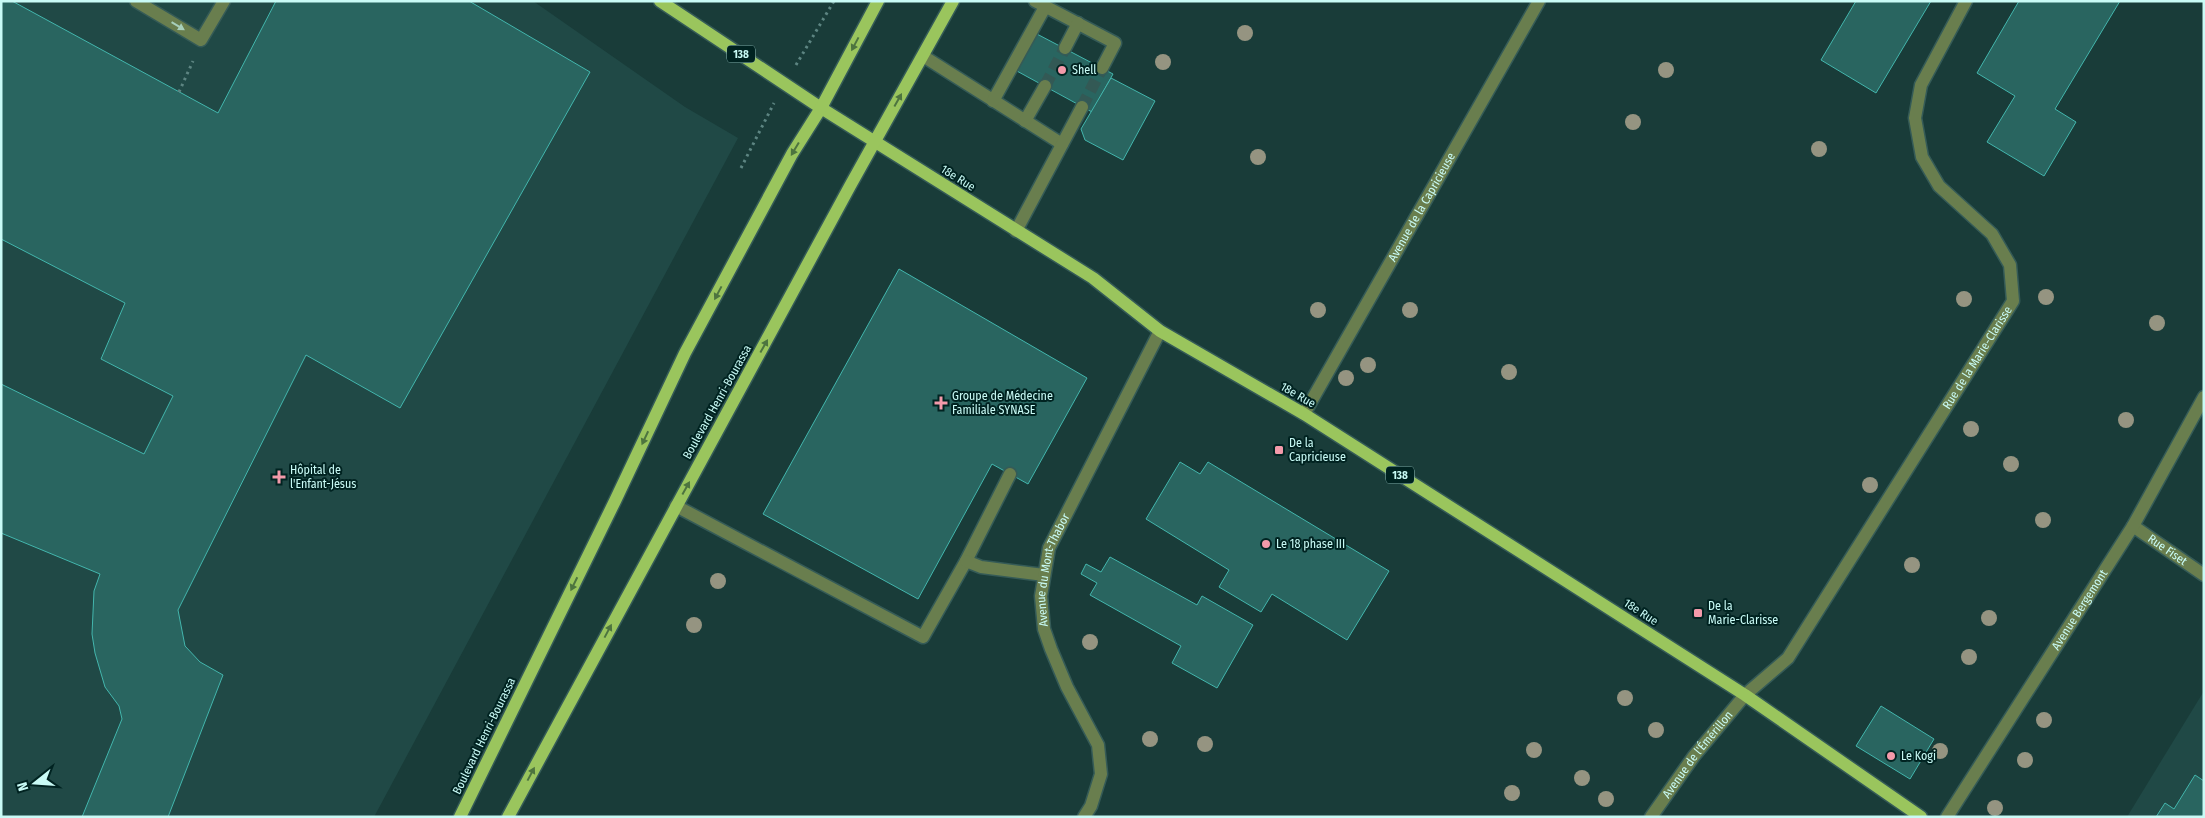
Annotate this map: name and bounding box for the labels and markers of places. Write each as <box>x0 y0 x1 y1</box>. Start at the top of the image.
place label: Shell <box>1072 63 1097 77</box>
marker: Shell <box>1056 64 1068 76</box>
place label: Groupe de Médecine Familiale SYNASE <box>952 389 1053 417</box>
marker: Groupe de Médecine Familiale SYNASE <box>934 396 948 410</box>
place label: De la Capricieuse <box>1289 436 1346 464</box>
marker: De la Capricieuse <box>1273 444 1285 456</box>
place label: Hôpital de l'Enfant-Jésus <box>290 463 356 491</box>
marker: Hôpital de l'Enfant-Jésus <box>272 470 286 484</box>
place label: Le 18 phase III <box>1276 537 1345 551</box>
marker: Le 18 phase III <box>1260 538 1272 550</box>
place label: De la Marie-Clarisse <box>1708 599 1778 627</box>
marker: De la Marie-Clarisse <box>1692 607 1704 619</box>
place label: Le Kogi <box>1901 749 1936 763</box>
marker: Le Kogi <box>1885 750 1897 762</box>

